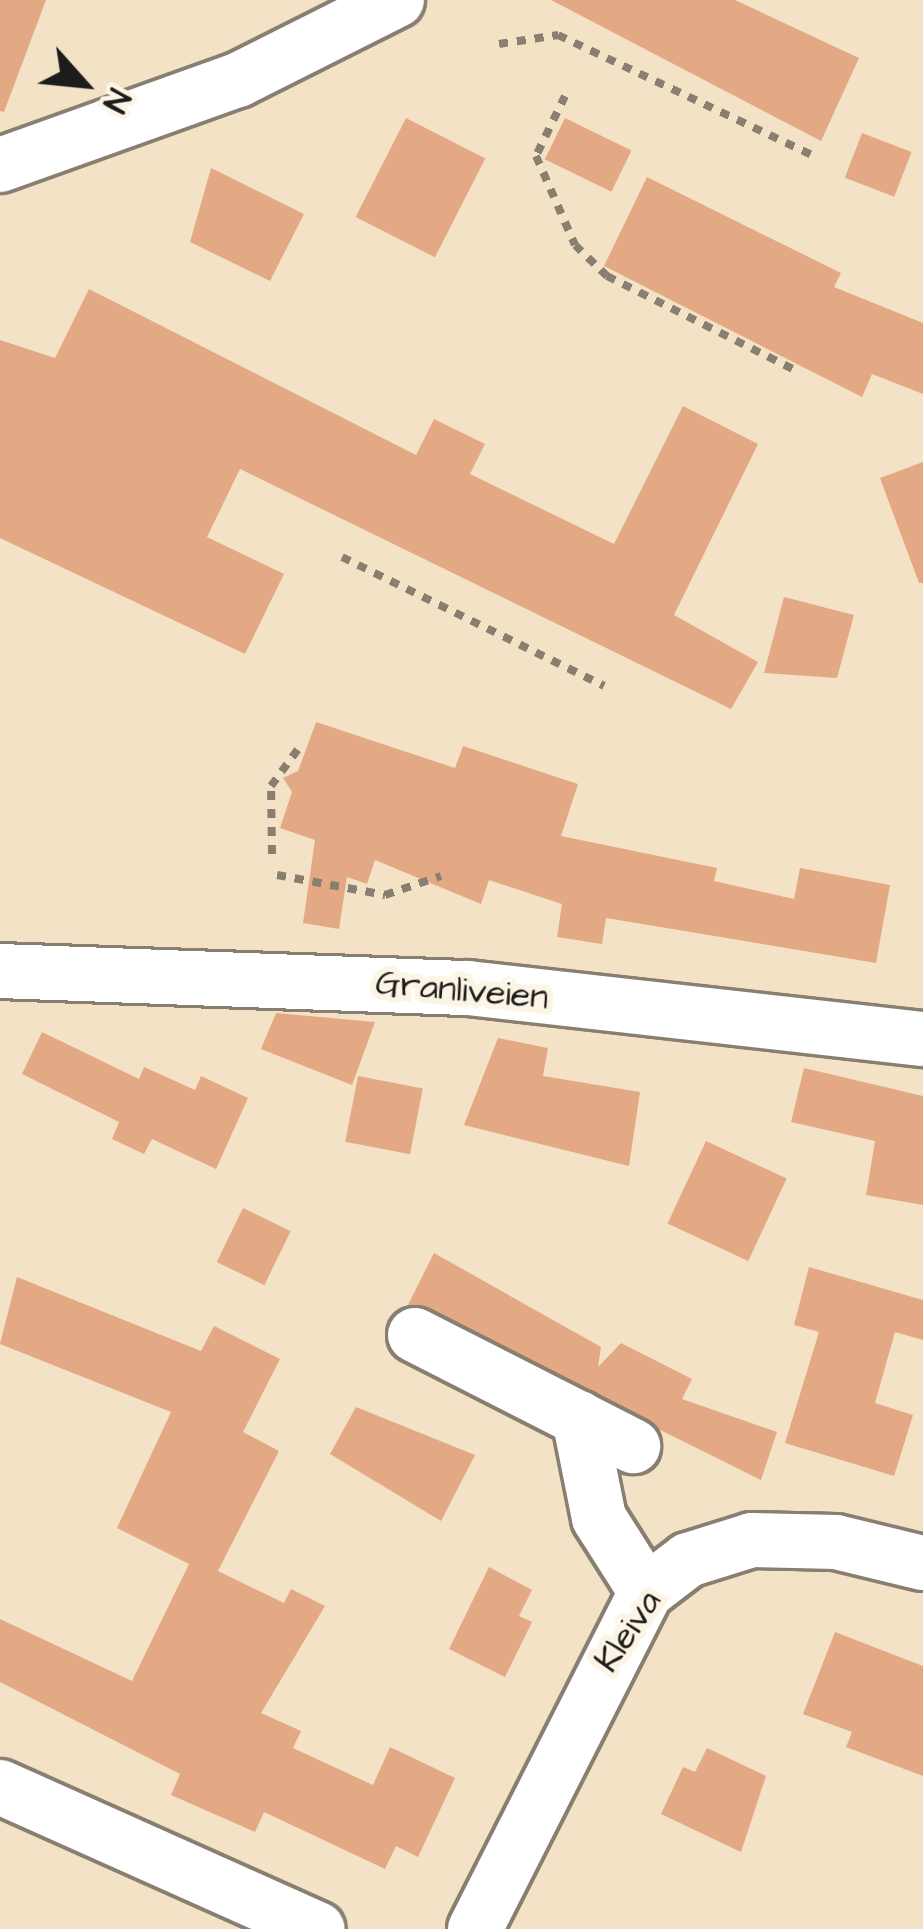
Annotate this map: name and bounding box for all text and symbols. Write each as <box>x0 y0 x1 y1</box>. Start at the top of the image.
north arrow <box>24 24 144 144</box>
text: N <box>91 81 141 120</box>
street label: Granliveien <box>374 961 550 1019</box>
street label: Kleiva <box>585 1582 671 1680</box>

